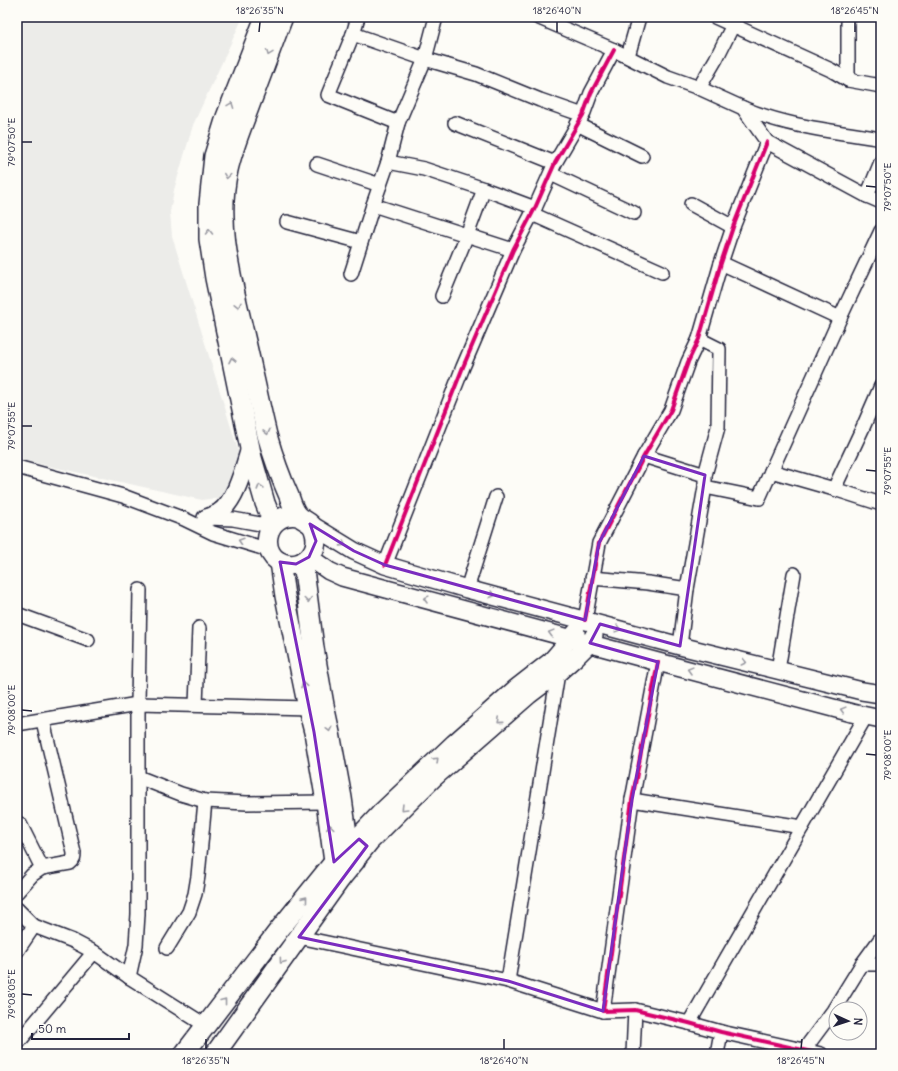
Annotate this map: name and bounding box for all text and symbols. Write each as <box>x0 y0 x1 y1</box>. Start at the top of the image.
text: 18°26'35"N <box>236 4 284 17</box>
text: 18°26'40"N <box>533 4 581 17</box>
text: 18°26'45"N <box>831 4 879 17</box>
one-way arrow <box>266 50 274 57</box>
one-way arrow <box>226 102 234 109</box>
text: 79°07'50"E <box>5 117 18 166</box>
text: 79°07'50"E <box>881 162 894 211</box>
one-way arrow <box>223 173 232 179</box>
one-way arrow <box>205 229 213 235</box>
one-way arrow <box>233 301 242 308</box>
one-way arrow <box>228 357 236 363</box>
text: 79°07'55"E <box>5 402 18 450</box>
one-way arrow <box>262 428 270 435</box>
text: 79°07'55"E <box>881 447 894 495</box>
one-way arrow <box>256 483 265 490</box>
one-way arrow <box>238 537 245 546</box>
one-way arrow <box>339 540 346 547</box>
one-way arrow <box>489 591 496 599</box>
one-way arrow <box>422 595 429 604</box>
one-way arrow <box>303 597 312 603</box>
one-way arrow <box>615 625 621 633</box>
one-way arrow <box>548 629 555 638</box>
one-way arrow <box>740 657 747 665</box>
one-way arrow <box>687 667 693 675</box>
one-way arrow <box>300 682 308 688</box>
text: 79°08'00"E <box>5 685 18 735</box>
one-way arrow <box>840 707 846 715</box>
one-way arrow <box>497 716 504 723</box>
one-way arrow <box>325 725 333 732</box>
text: 79°08'00"E <box>881 730 894 780</box>
one-way arrow <box>431 758 439 765</box>
one-way arrow <box>401 803 409 811</box>
one-way arrow <box>326 824 335 830</box>
one-way arrow <box>300 896 307 903</box>
one-way arrow <box>280 956 287 963</box>
text: 79°08'05"E <box>5 969 18 1019</box>
one-way arrow <box>220 998 227 1005</box>
north arrow <box>828 1001 868 1041</box>
scale bar <box>32 1015 129 1041</box>
text: N <box>851 1017 865 1026</box>
text: 50 m <box>38 1021 67 1036</box>
text: 18°26'35"N <box>182 1054 230 1067</box>
text: 18°26'40"N <box>480 1054 528 1067</box>
text: 18°26'45"N <box>777 1054 825 1067</box>

